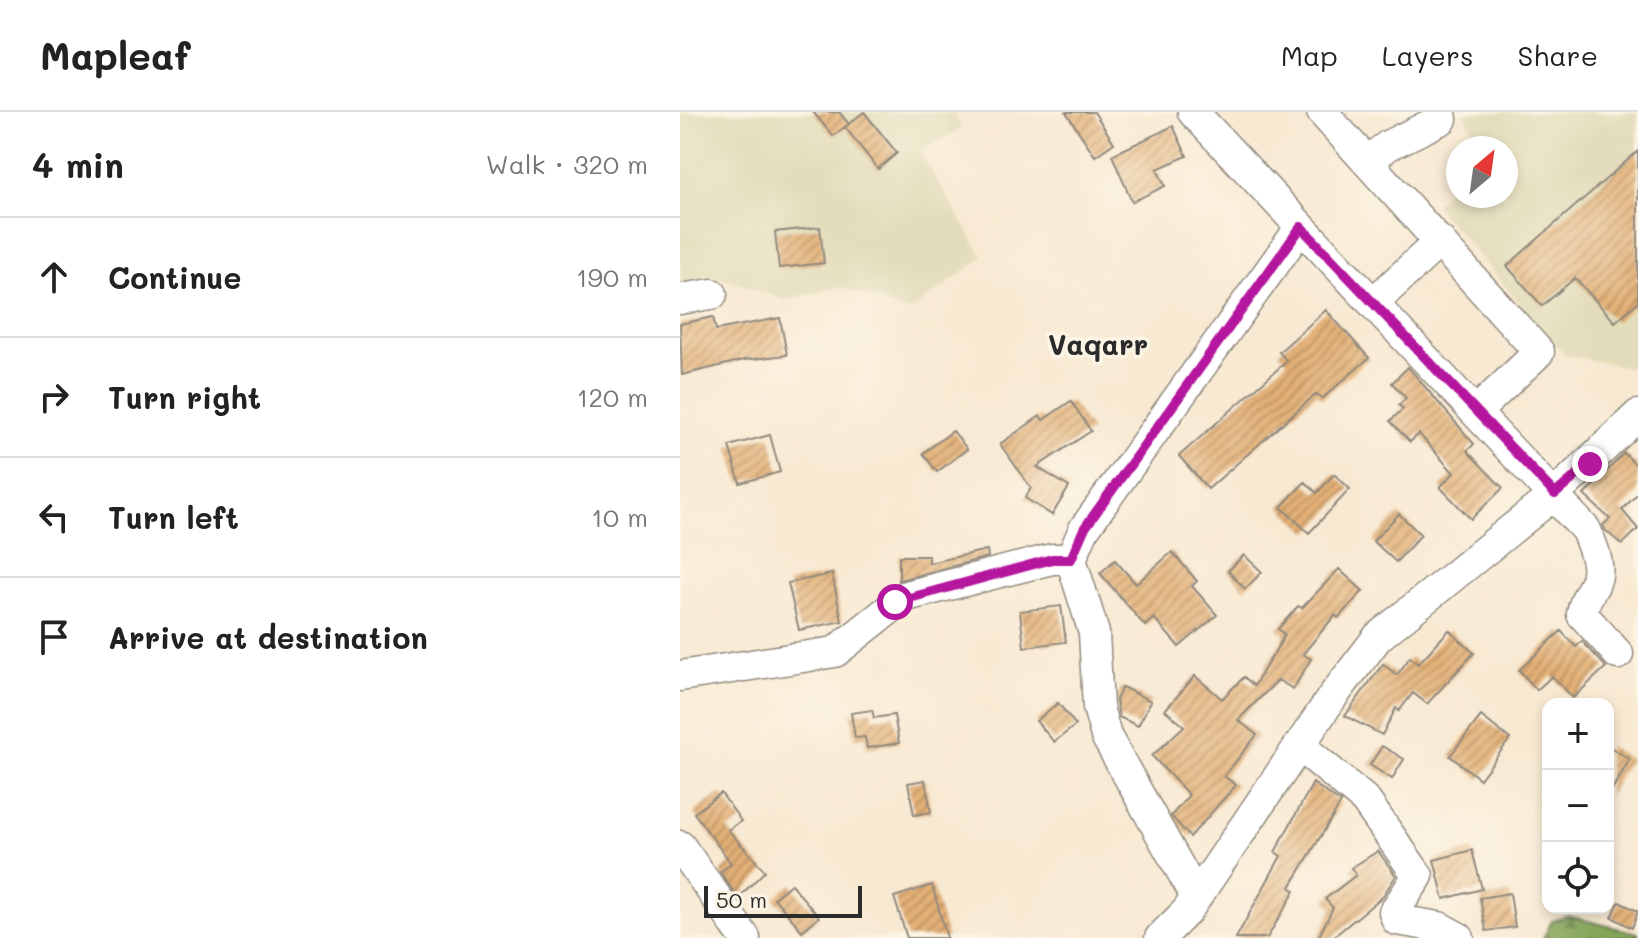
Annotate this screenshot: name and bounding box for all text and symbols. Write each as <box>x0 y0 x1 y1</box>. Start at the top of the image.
text: Mapleaf <box>40 30 191 80</box>
text: Map <box>1281 37 1338 73</box>
text: Layers <box>1382 37 1474 73</box>
text: Share <box>1518 37 1598 73</box>
north arrow <box>1446 136 1518 208</box>
text: 4 min <box>32 142 124 187</box>
text: Walk · 320 m <box>486 147 648 181</box>
icon: ahead <box>32 255 76 299</box>
text: Continue <box>108 257 241 297</box>
text: 190 m <box>576 260 648 294</box>
district label: Vaqarr <box>1048 326 1148 362</box>
icon: right <box>32 375 76 419</box>
text: Turn right <box>108 377 261 417</box>
text: 120 m <box>577 380 648 414</box>
route end <box>1572 446 1608 482</box>
icon: left <box>32 495 76 539</box>
text: Turn left <box>108 497 239 537</box>
text: 10 m <box>591 500 648 534</box>
route start <box>877 584 913 620</box>
icon: arrive <box>32 615 76 659</box>
text: Arrive at destination <box>108 617 428 657</box>
map controls <box>1542 698 1614 914</box>
button: + <box>1542 698 1614 770</box>
button: − <box>1542 770 1614 842</box>
button: locate <box>1542 842 1614 914</box>
scale bar <box>704 882 862 918</box>
text: 50 m <box>716 885 767 914</box>

